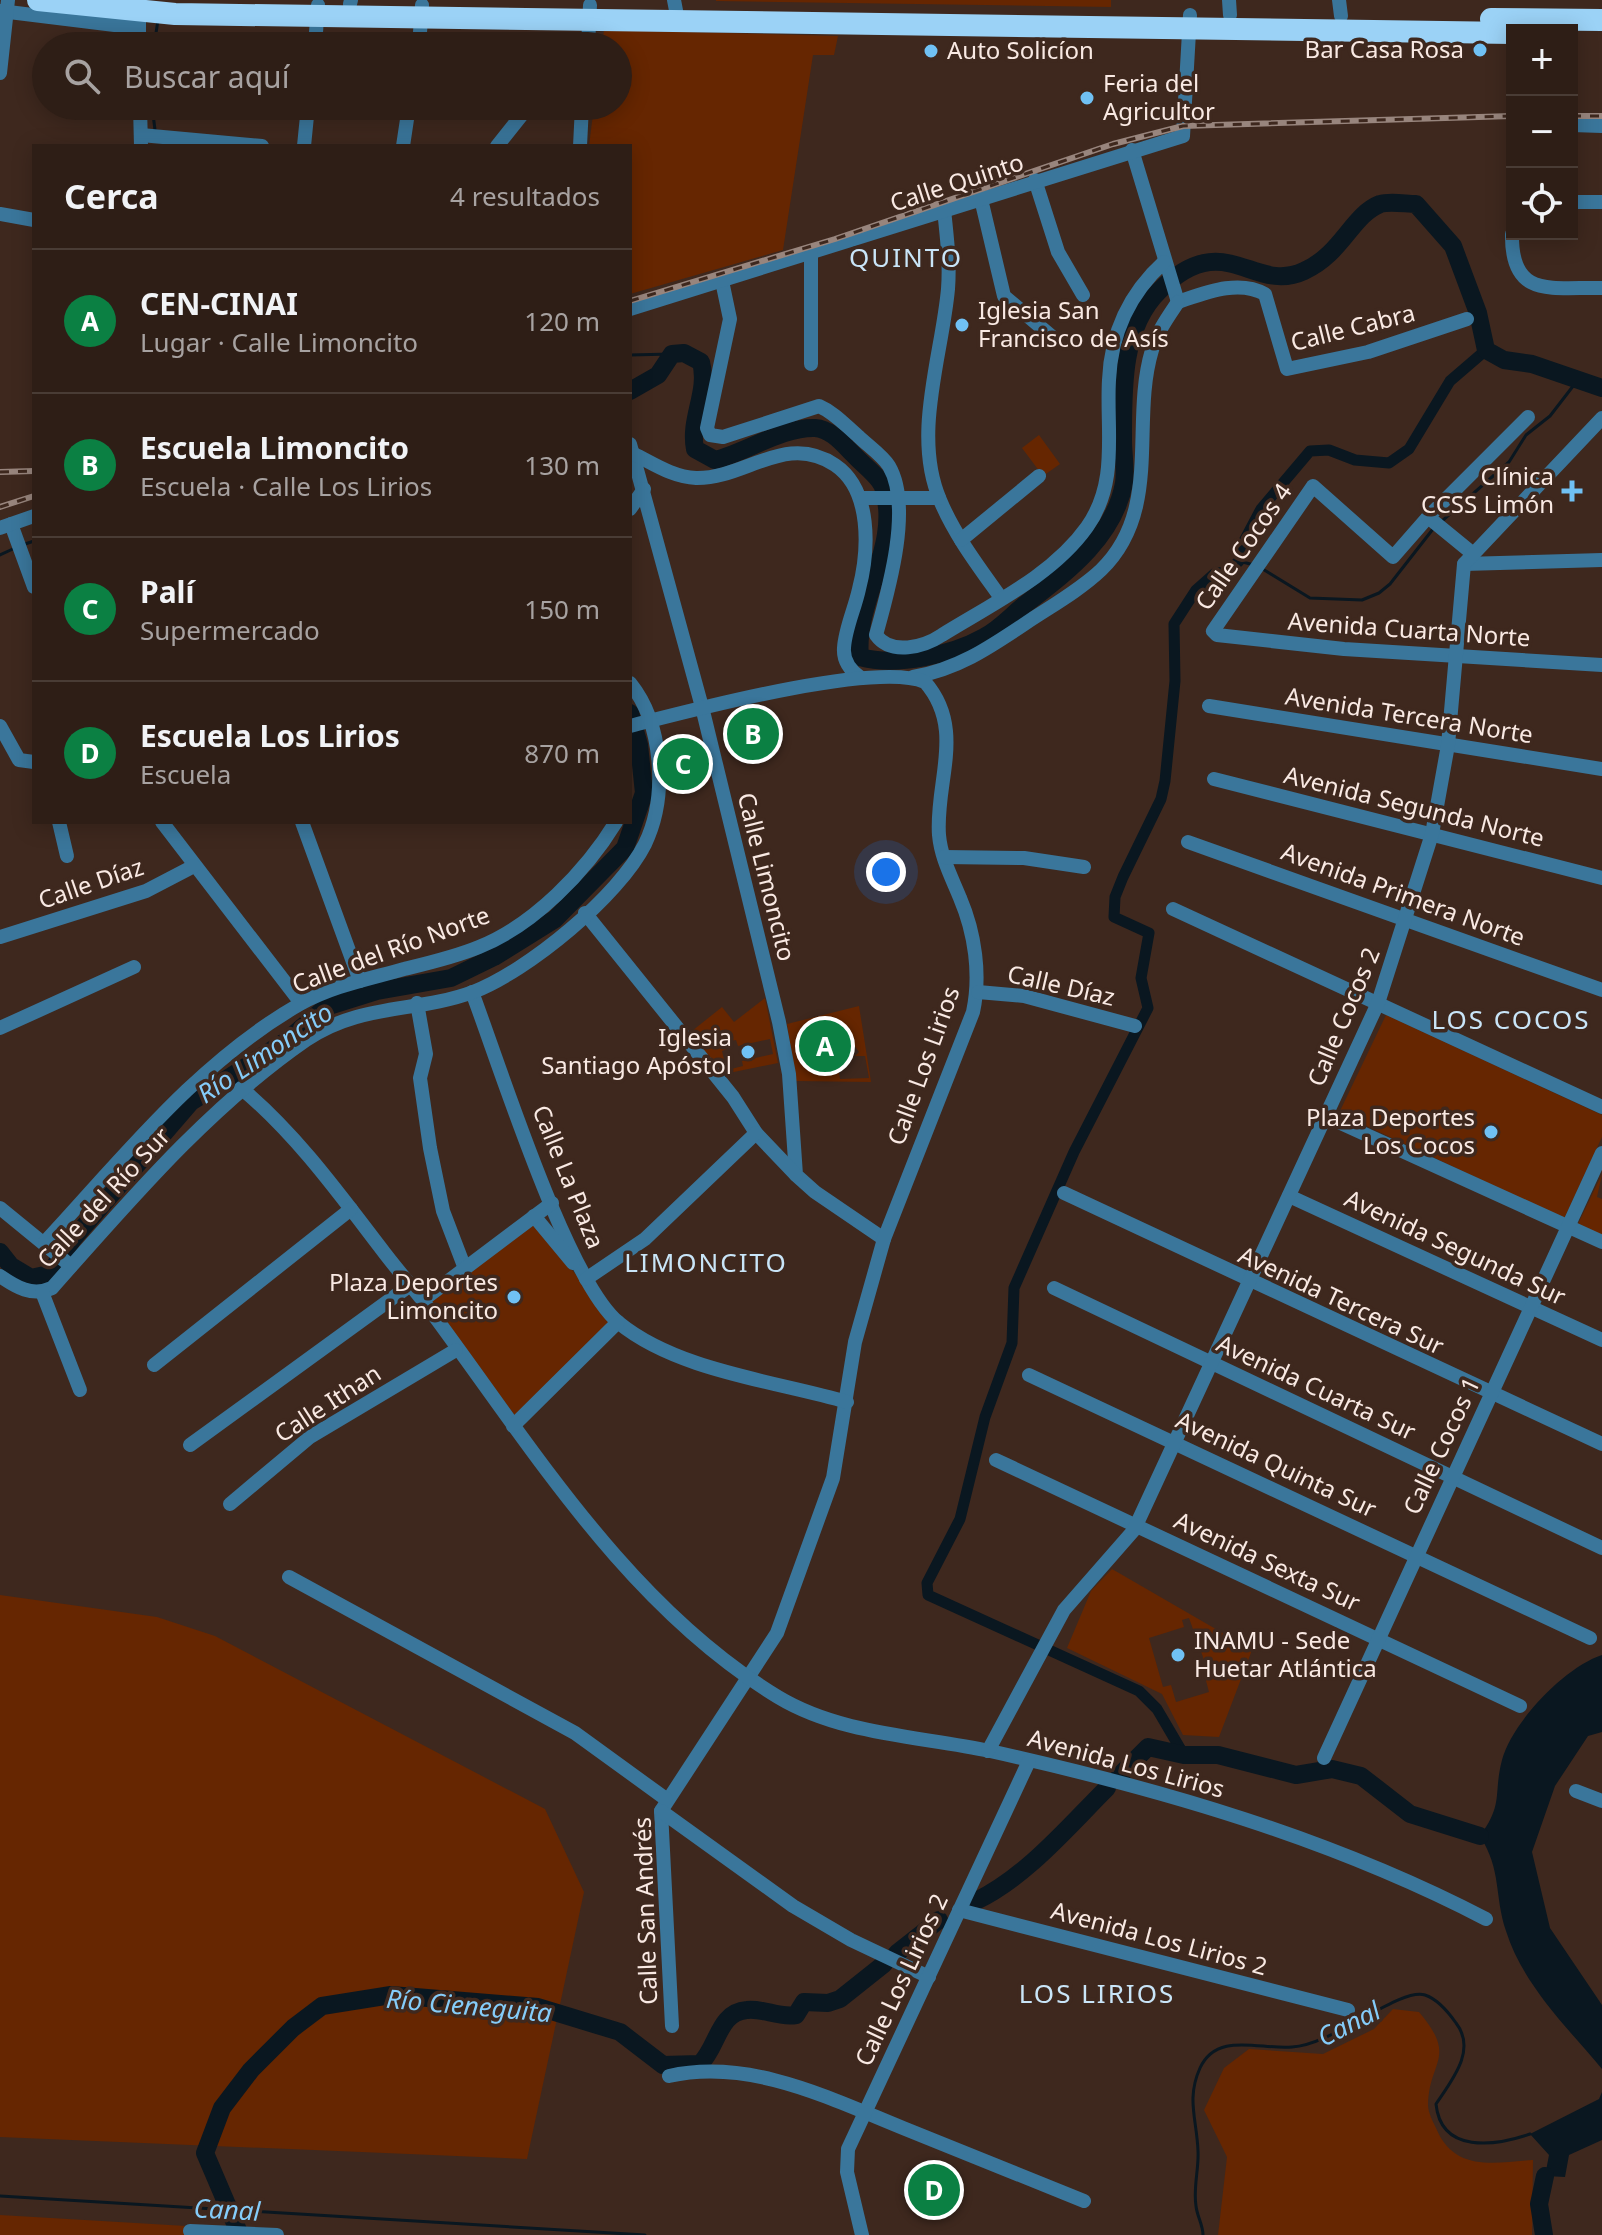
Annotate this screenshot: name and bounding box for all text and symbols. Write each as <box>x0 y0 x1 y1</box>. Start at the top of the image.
map controls <box>1506 24 1578 240</box>
button: + <box>1506 24 1578 96</box>
search box <box>32 32 632 120</box>
place label: Bar Casa Rosa <box>1305 32 1464 65</box>
place label: Auto Solicíon <box>947 33 1094 66</box>
marker: Bar Casa Rosa <box>1471 41 1489 59</box>
marker: Auto Solicíon <box>922 42 940 60</box>
icon: search <box>60 54 104 98</box>
text: Buscar aquí <box>124 56 289 97</box>
place label: Feria del Agricultor <box>1103 66 1215 127</box>
marker: Feria del Agricultor <box>1078 89 1096 107</box>
button: − <box>1506 96 1578 168</box>
street label: Calle Quinto <box>886 144 1028 219</box>
button: locate <box>1506 168 1578 240</box>
text: Cerca <box>64 173 159 219</box>
text: 4 resultados <box>450 178 600 214</box>
district label: QUINTO <box>849 239 963 275</box>
text: CEN-CINAI <box>140 283 298 324</box>
place label: Iglesia San Francisco de Asís <box>978 293 1169 354</box>
street label: Calle Cabra <box>1287 295 1418 358</box>
text: A <box>81 303 99 339</box>
text: 120 m <box>524 303 600 339</box>
marker: Iglesia San Francisco de Asís <box>953 316 971 334</box>
text: Lugar · Calle Limoncito <box>140 324 418 360</box>
text: Escuela Limoncito <box>140 427 409 468</box>
text: B <box>81 447 99 483</box>
text: 130 m <box>524 447 600 483</box>
place label: Clínica CCSS Limón <box>1421 459 1554 520</box>
text: Escuela · Calle Los Lirios <box>140 468 432 504</box>
street label: Calle Cocos 4 <box>1187 476 1299 616</box>
marker: Clínica CCSS Limón <box>1561 480 1583 502</box>
text: Palí <box>140 571 195 612</box>
text: C <box>82 591 98 627</box>
text: 150 m <box>524 591 600 627</box>
street label: Avenida Cuarta Norte <box>1287 604 1532 653</box>
text: Supermercado <box>140 612 320 648</box>
street label: Avenida Tercera Norte <box>1283 679 1535 750</box>
pin: B <box>727 704 779 764</box>
text: Escuela Los Lirios <box>140 715 400 756</box>
pin: C <box>657 734 709 794</box>
text: D <box>80 735 100 771</box>
text: 870 m <box>524 735 600 771</box>
text: Escuela <box>140 756 231 792</box>
street label: Avenida Segunda Norte <box>1281 757 1548 854</box>
street label: Calle Limoncito <box>731 789 804 964</box>
street label: Avenida Primera Norte <box>1277 834 1530 953</box>
street label: Calle Díaz <box>33 849 148 916</box>
your location <box>866 852 906 892</box>
street label: Calle del Río Norte <box>287 897 494 1000</box>
street label: Calle Cocos 2 <box>1299 942 1387 1091</box>
street label: Calle Díaz <box>1004 956 1118 1013</box>
street label: Calle Los Lirios <box>879 982 967 1149</box>
water label: Río Limoncito <box>190 994 339 1111</box>
district label: LOS COCOS <box>1431 1001 1591 1037</box>
pin: A <box>799 1016 851 1076</box>
place label: Iglesia Santiago Apóstol <box>541 1020 732 1081</box>
marker: Iglesia Santiago Apóstol <box>739 1043 757 1061</box>
street label: Calle La Plaza <box>526 1100 613 1253</box>
place label: Plaza Deportes Los Cocos <box>1306 1100 1475 1161</box>
street label: Calle del Río Sur <box>29 1119 177 1275</box>
marker: Plaza Deportes Los Cocos <box>1482 1123 1500 1141</box>
street label: Avenida Segunda Sur <box>1340 1181 1571 1312</box>
street label: Avenida Tercera Sur <box>1233 1238 1450 1362</box>
district label: LIMONCITO <box>624 1244 788 1280</box>
place label: Plaza Deportes Limoncito <box>329 1265 498 1326</box>
marker: Plaza Deportes Limoncito <box>505 1288 523 1306</box>
street label: Avenida Cuarta Sur <box>1212 1326 1422 1447</box>
street label: Calle Ithan <box>268 1356 387 1449</box>
street label: Calle Cocos 1 <box>1394 1371 1487 1519</box>
street label: Avenida Quinta Sur <box>1171 1403 1382 1525</box>
street label: Avenida Sexta Sur <box>1169 1503 1366 1618</box>
place label: INAMU - Sede Huetar Atlántica <box>1194 1623 1377 1684</box>
marker: INAMU - Sede Huetar Atlántica <box>1169 1646 1187 1664</box>
street label: Avenida Los Lirios <box>1024 1720 1228 1805</box>
street label: Calle San Andrés <box>625 1817 664 2006</box>
street label: Calle Los Lirios 2 <box>846 1888 955 2071</box>
street label: Avenida Los Lirios 2 <box>1048 1893 1271 1982</box>
district label: LOS LIRIOS <box>1019 1975 1175 2011</box>
water label: Río Cieneguita <box>385 1980 554 2030</box>
water label: Canal <box>1311 1991 1388 2054</box>
pin: D <box>908 2160 960 2220</box>
water label: Canal <box>193 2189 263 2229</box>

